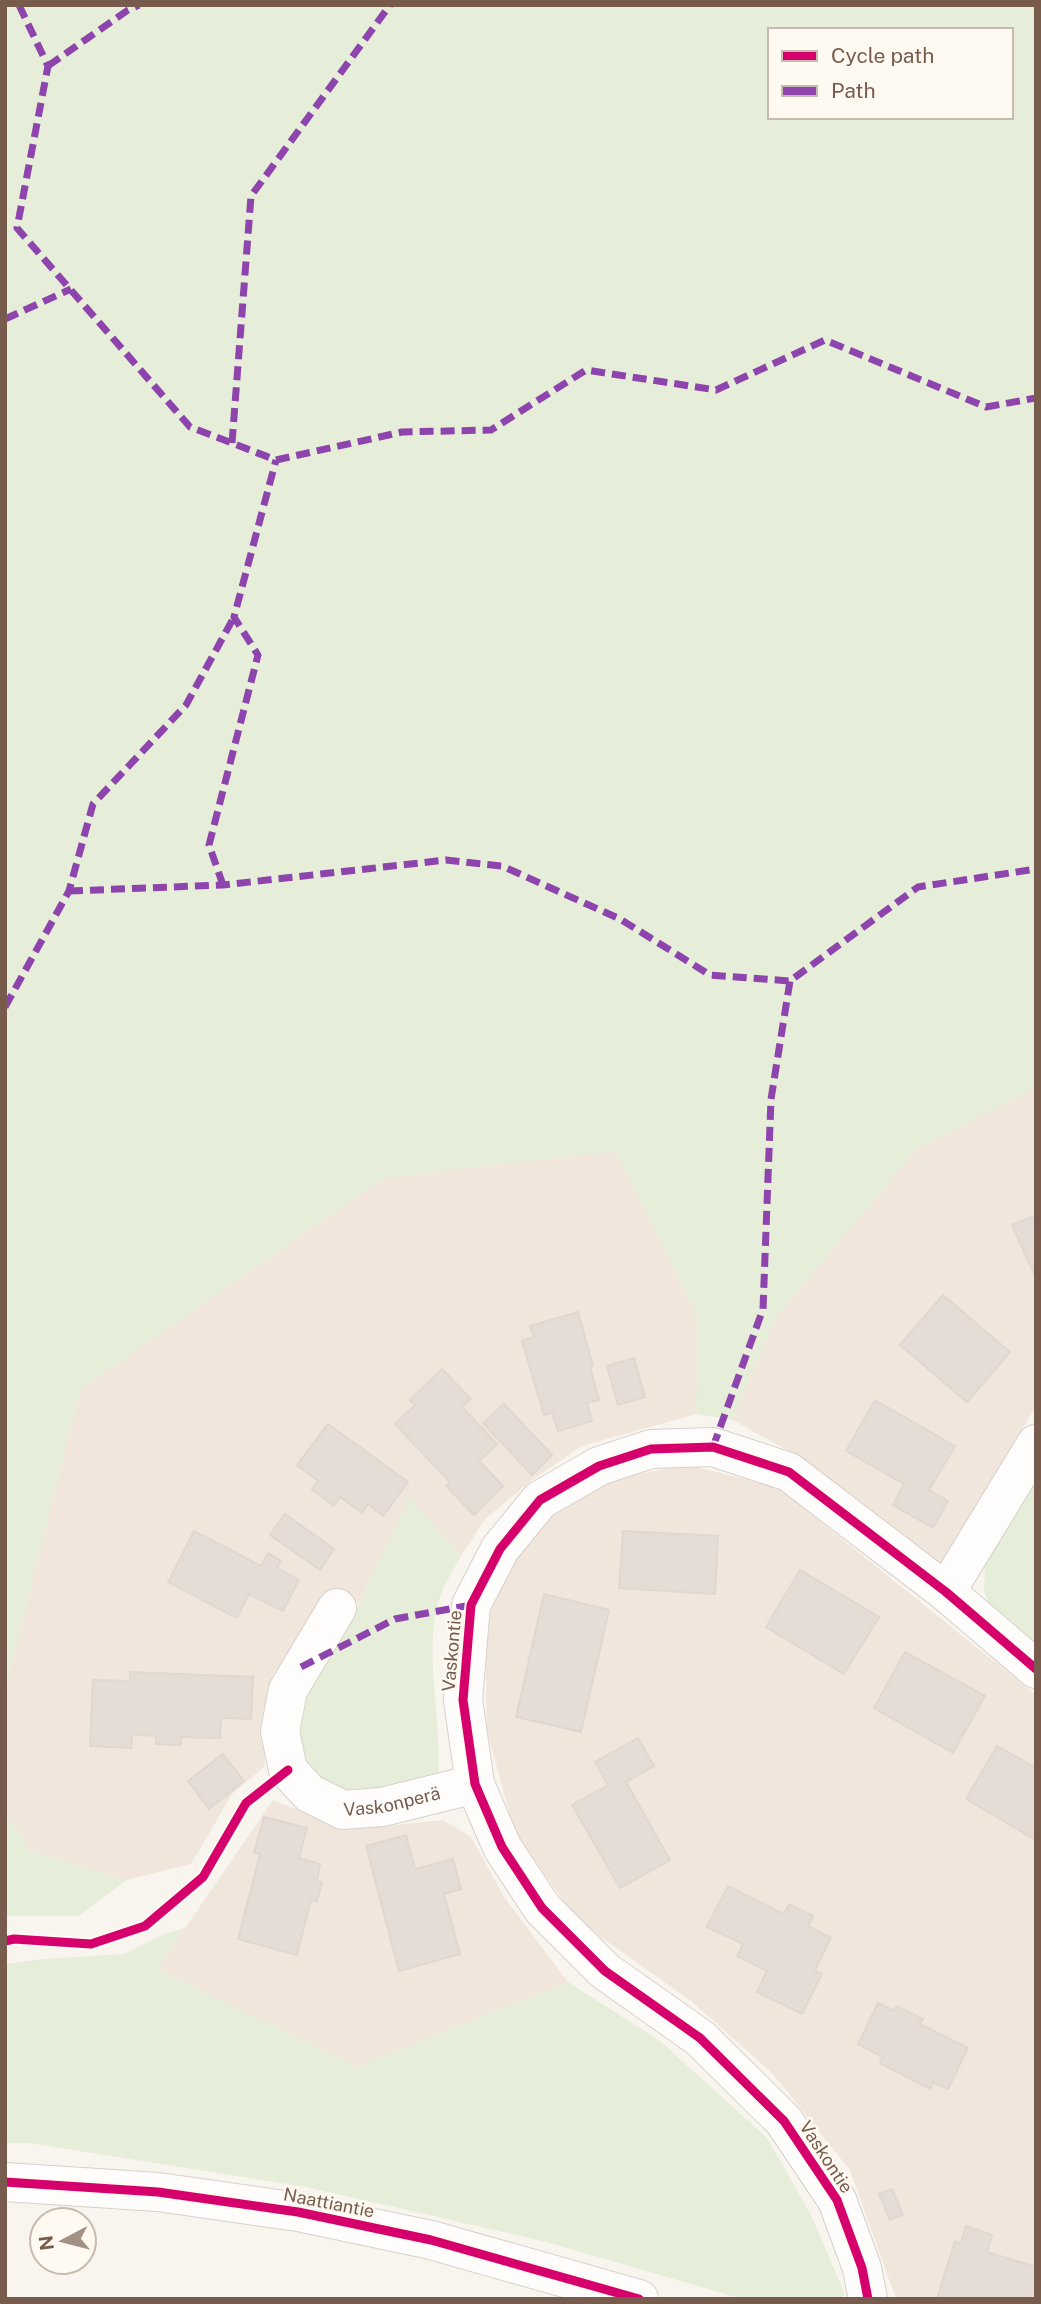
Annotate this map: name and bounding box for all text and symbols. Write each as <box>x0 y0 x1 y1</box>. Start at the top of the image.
legend <box>768 28 1013 119</box>
text: Cycle path <box>831 43 934 68</box>
text: Path <box>831 78 876 103</box>
street label: Vaskontie <box>437 1609 466 1693</box>
street label: Vaskonperä <box>343 1782 442 1820</box>
street label: Vaskontie <box>795 2117 858 2197</box>
street label: Naattiantie <box>282 2183 376 2222</box>
north arrow <box>28 2206 98 2276</box>
text: N <box>34 2234 58 2252</box>

